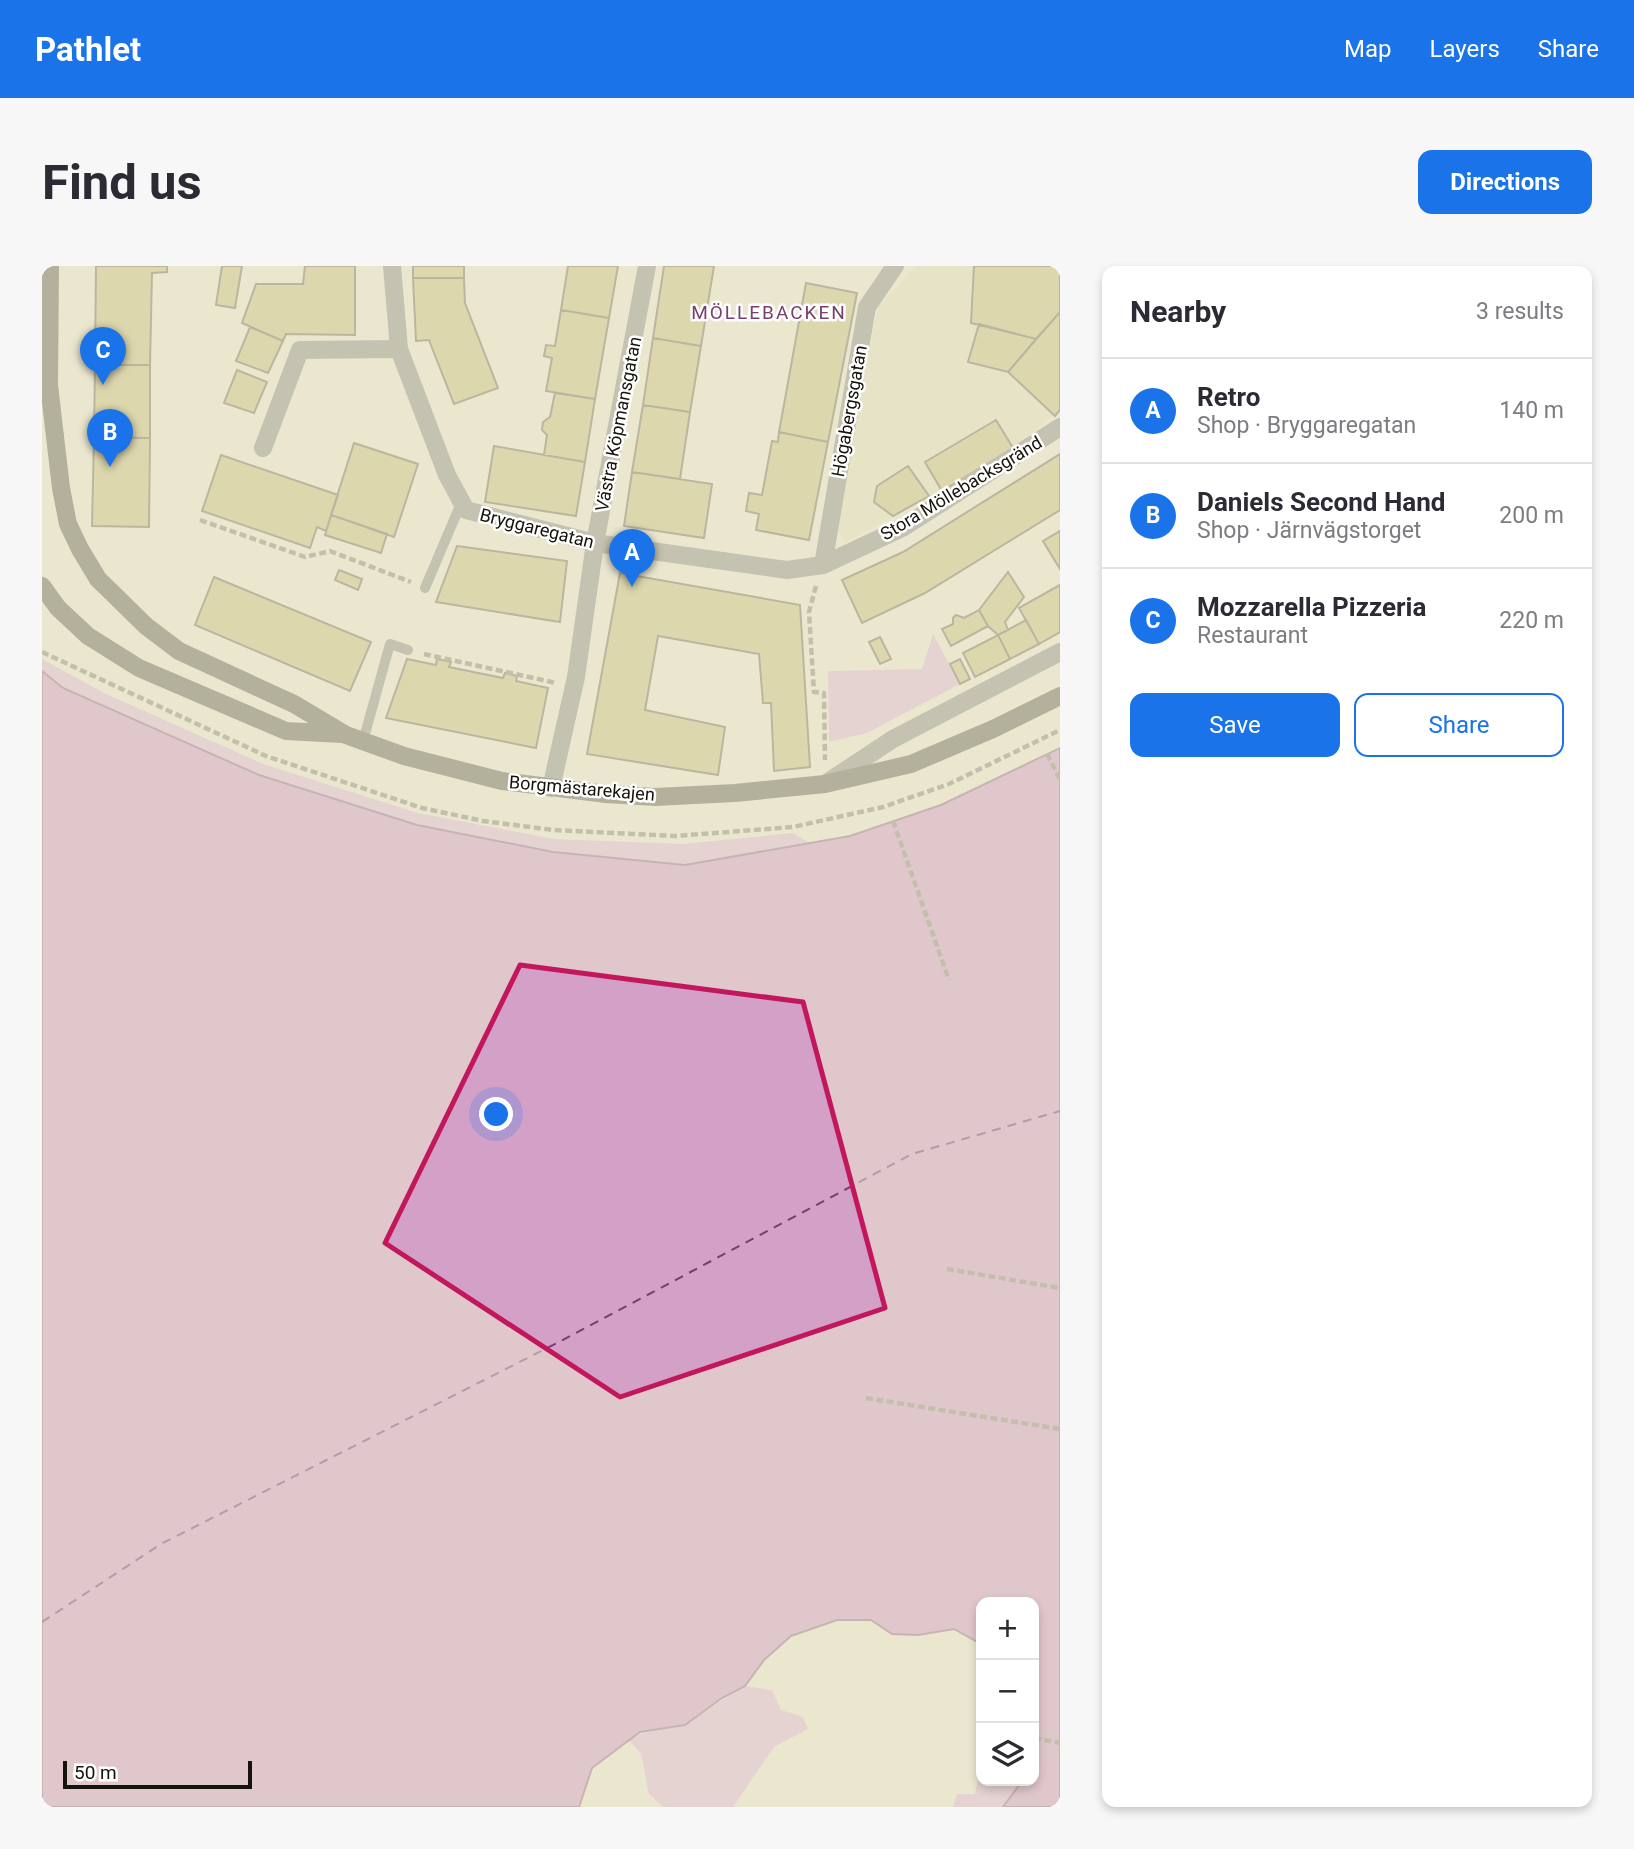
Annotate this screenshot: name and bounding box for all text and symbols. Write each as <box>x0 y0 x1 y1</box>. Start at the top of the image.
text: Pathlet <box>35 30 141 69</box>
text: Map <box>1344 35 1392 63</box>
text: Layers <box>1430 35 1500 63</box>
text: Share <box>1538 35 1599 63</box>
button: Directions <box>1418 150 1592 214</box>
text: Find us <box>42 154 202 211</box>
text: Nearby <box>1130 294 1226 329</box>
text: 3 results <box>1476 298 1564 325</box>
district label: MÖLLEBACKEN <box>691 301 847 324</box>
pin: C <box>80 327 126 385</box>
street label: Västra Köpmansgatan <box>591 335 645 513</box>
street label: Högabergsgatan <box>827 343 871 479</box>
text: Retro <box>1197 382 1260 412</box>
text: A <box>1145 397 1161 424</box>
text: 140 m <box>1499 397 1564 424</box>
pin: B <box>87 409 133 467</box>
text: Shop · Bryggaregatan <box>1197 412 1416 439</box>
street label: Stora Möllebacksgränd <box>877 432 1045 544</box>
text: Daniels Second Hand <box>1197 487 1445 517</box>
text: B <box>1146 502 1160 529</box>
text: 200 m <box>1499 502 1564 529</box>
street label: Bryggaregatan <box>478 504 596 552</box>
text: Shop · Järnvägstorget <box>1197 517 1421 544</box>
pin: A <box>609 529 655 587</box>
text: Mozzarella Pizzeria <box>1197 592 1426 622</box>
text: C <box>1145 607 1161 634</box>
text: 220 m <box>1499 607 1564 634</box>
text: Restaurant <box>1197 622 1308 649</box>
button: Save <box>1130 693 1340 757</box>
button: Share <box>1354 693 1564 757</box>
street label: Borgmästarekajen <box>508 771 656 805</box>
your location <box>479 1097 513 1131</box>
map controls <box>976 1597 1039 1786</box>
button: + <box>976 1597 1039 1660</box>
button: − <box>976 1660 1039 1723</box>
button: layers <box>976 1723 1039 1786</box>
scale bar <box>63 1758 252 1790</box>
text: 50 m <box>74 1761 117 1784</box>

